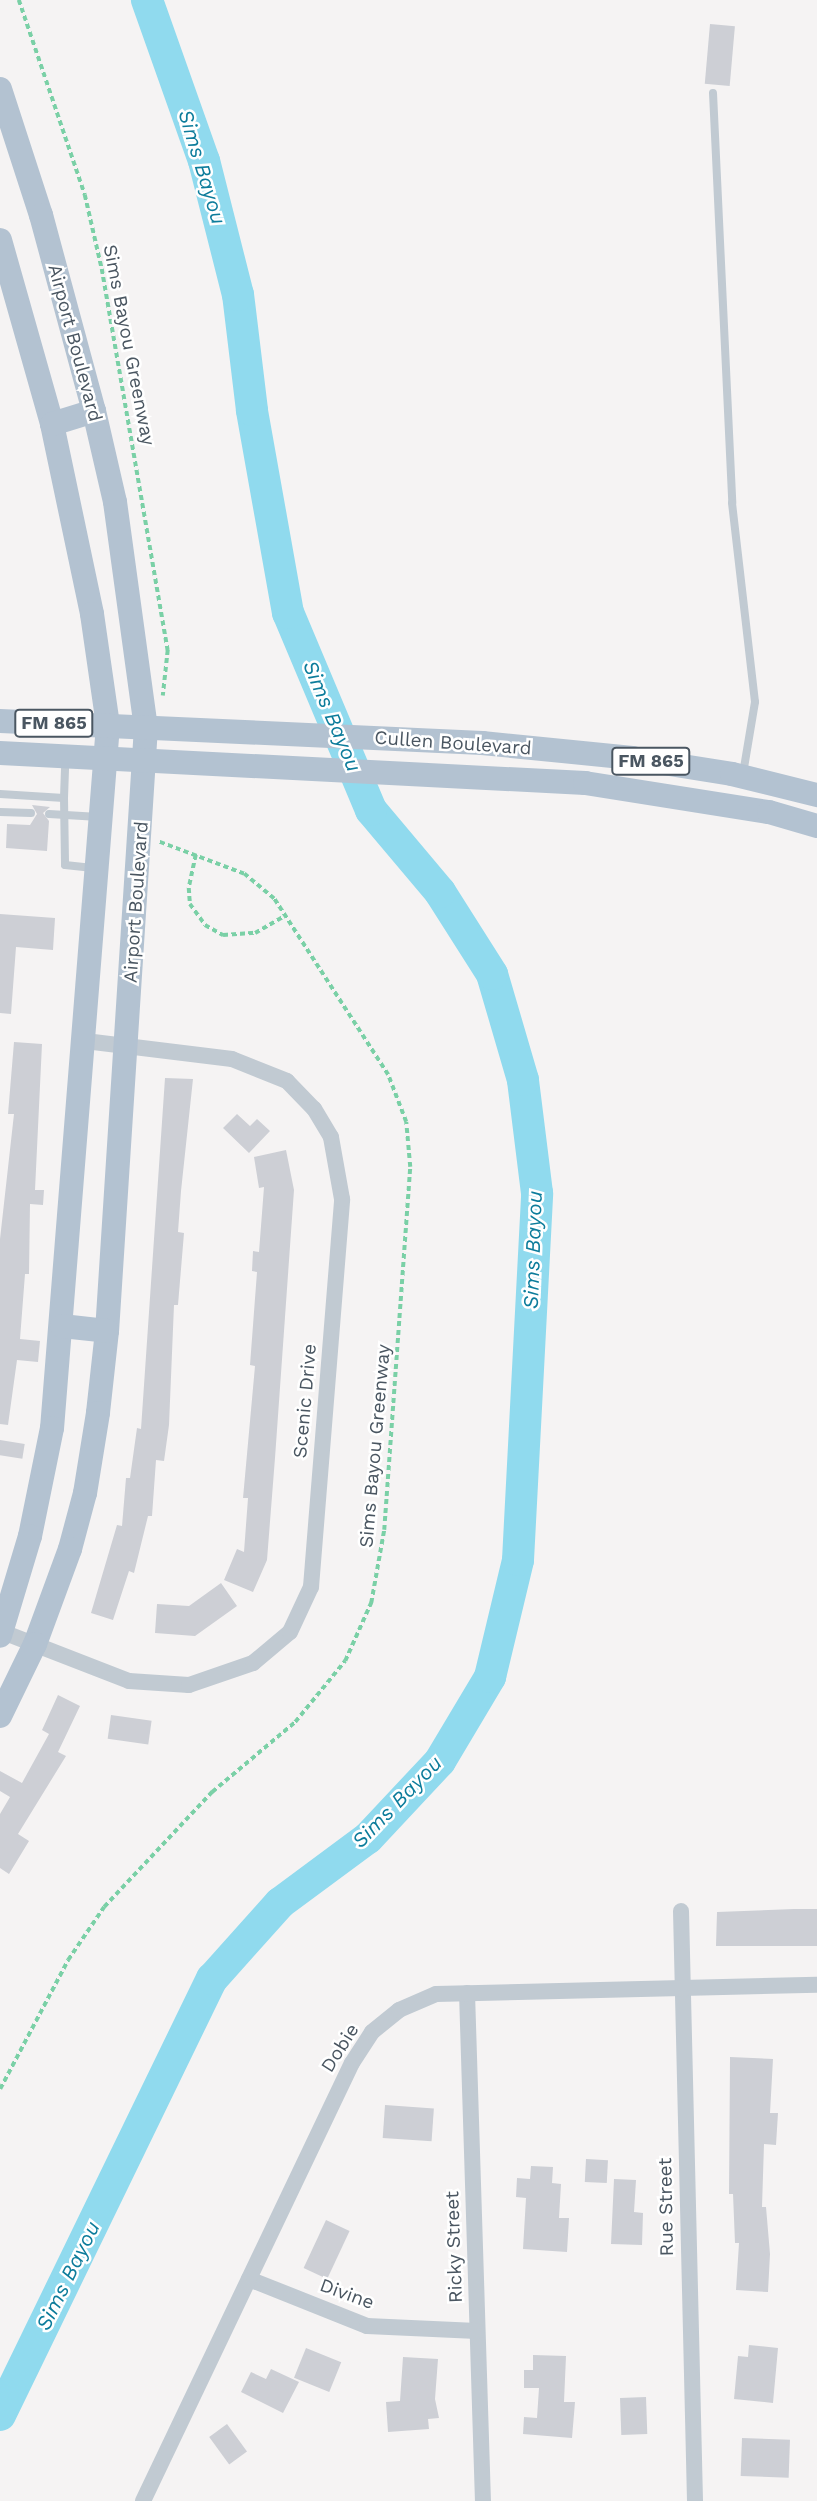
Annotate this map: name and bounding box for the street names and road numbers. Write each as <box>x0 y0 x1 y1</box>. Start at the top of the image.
street label: Sims Bayou Greenway <box>98 243 160 447</box>
street label: Airport Boulevard <box>43 262 107 424</box>
road number: FM 865 <box>14 708 94 738</box>
street label: Cullen Boulevard <box>374 726 532 760</box>
road number: FM 865 <box>611 746 691 776</box>
street label: Airport Boulevard <box>119 820 153 984</box>
street label: Scenic Drive <box>289 1343 321 1459</box>
street label: Sims Bayou Greenway <box>355 1343 395 1549</box>
street label: Dobie <box>316 2019 364 2077</box>
street label: Rue Street <box>654 2157 678 2257</box>
street label: Ricky Street <box>441 2190 467 2304</box>
street label: Divine <box>317 2274 377 2314</box>

